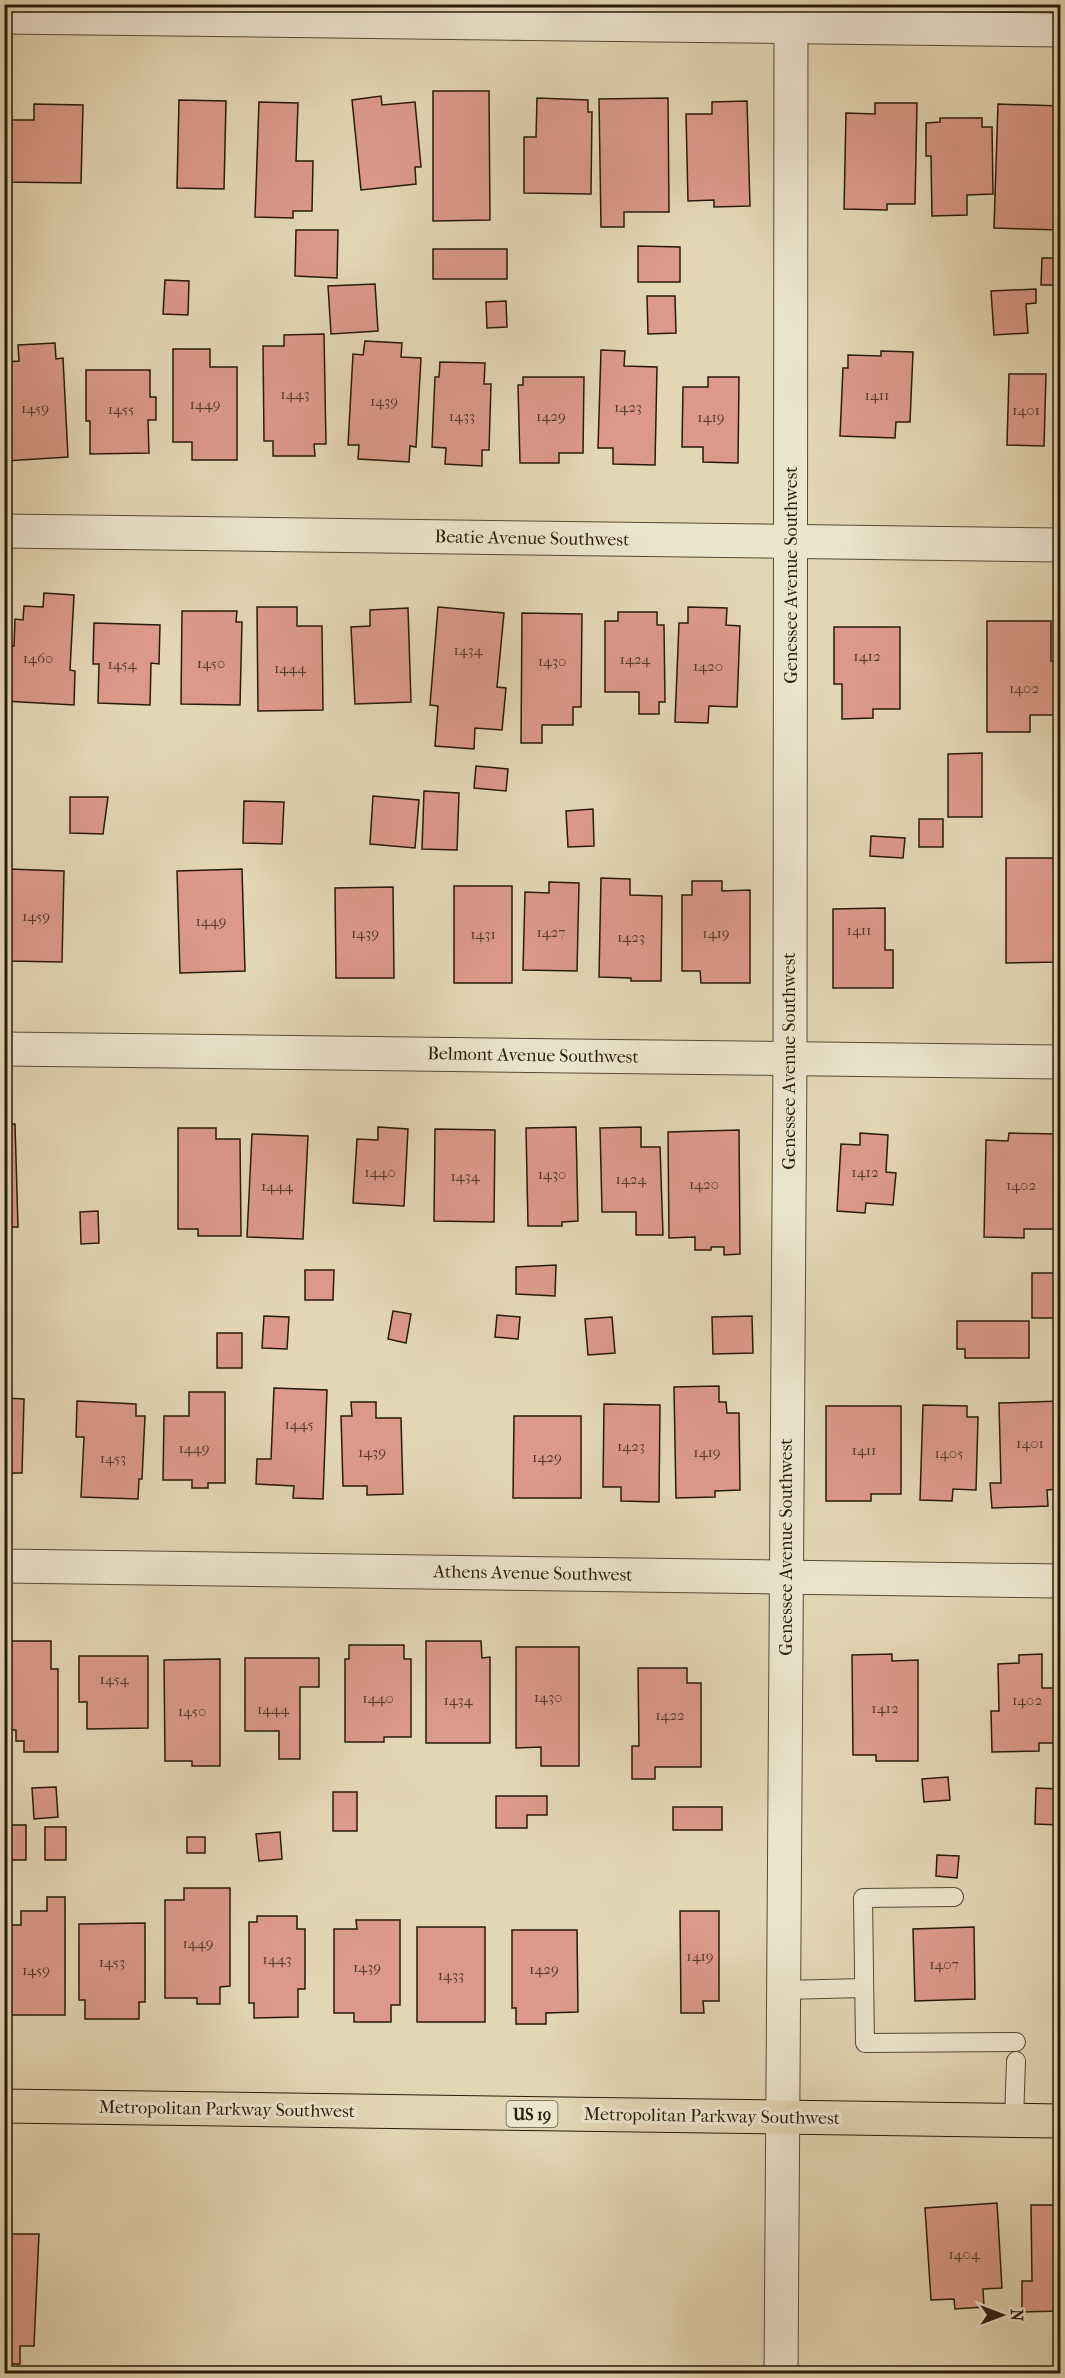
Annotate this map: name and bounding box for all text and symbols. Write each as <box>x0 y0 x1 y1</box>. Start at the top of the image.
house number: 1443 <box>280 385 310 403</box>
house number: 1411 <box>865 386 889 404</box>
house number: 1439 <box>370 392 398 410</box>
house number: 1449 <box>189 395 221 413</box>
house number: 1423 <box>614 398 642 416</box>
house number: 1459 <box>21 399 49 417</box>
house number: 1455 <box>108 400 134 418</box>
house number: 1401 <box>1012 401 1040 419</box>
house number: 1433 <box>449 407 475 425</box>
house number: 1429 <box>536 407 566 425</box>
house number: 1419 <box>697 408 725 426</box>
street label: Genessee Avenue Southwest <box>781 466 802 684</box>
street label: Beatie Avenue Southwest <box>434 526 630 551</box>
house number: 1434 <box>453 641 484 659</box>
house number: 1412 <box>853 647 881 665</box>
house number: 1460 <box>23 649 53 667</box>
house number: 1424 <box>620 650 652 668</box>
house number: 1430 <box>538 652 566 670</box>
house number: 1450 <box>197 654 225 672</box>
house number: 1454 <box>107 655 138 673</box>
house number: 1420 <box>693 657 723 675</box>
house number: 1444 <box>274 659 307 677</box>
house number: 1402 <box>1009 679 1039 697</box>
house number: 1459 <box>22 907 50 925</box>
house number: 1449 <box>195 912 227 930</box>
house number: 1411 <box>847 921 871 939</box>
house number: 1427 <box>536 923 566 941</box>
house number: 1439 <box>351 924 379 942</box>
house number: 1419 <box>702 924 730 942</box>
house number: 1431 <box>470 925 496 943</box>
house number: 1423 <box>617 928 645 946</box>
street label: Genessee Avenue Southwest <box>779 952 800 1170</box>
street label: Belmont Avenue Southwest <box>427 1043 639 1068</box>
house number: 1440 <box>364 1163 396 1181</box>
house number: 1412 <box>851 1163 879 1181</box>
house number: 1430 <box>538 1165 566 1183</box>
house number: 1434 <box>450 1167 481 1185</box>
house number: 1424 <box>616 1170 648 1188</box>
house number: 1420 <box>689 1175 719 1193</box>
house number: 1402 <box>1006 1176 1036 1194</box>
house number: 1444 <box>261 1177 294 1195</box>
house number: 1445 <box>284 1415 314 1433</box>
house number: 1401 <box>1016 1434 1044 1452</box>
house number: 1423 <box>617 1437 645 1455</box>
street label: Genessee Avenue Southwest <box>776 1438 797 1656</box>
house number: 1449 <box>178 1439 210 1457</box>
house number: 1411 <box>852 1441 876 1459</box>
house number: 1439 <box>358 1443 386 1461</box>
house number: 1419 <box>693 1443 721 1461</box>
house number: 1405 <box>935 1444 963 1462</box>
house number: 1429 <box>532 1448 562 1466</box>
house number: 1453 <box>100 1449 126 1467</box>
street label: Athens Avenue Southwest <box>432 1561 633 1586</box>
house number: 1454 <box>99 1670 130 1688</box>
house number: 1430 <box>534 1688 562 1706</box>
house number: 1440 <box>362 1689 394 1707</box>
house number: 1434 <box>443 1691 474 1709</box>
house number: 1402 <box>1012 1691 1042 1709</box>
house number: 1412 <box>871 1699 899 1717</box>
house number: 1444 <box>257 1700 290 1718</box>
house number: 1450 <box>178 1702 206 1720</box>
house number: 1422 <box>655 1706 685 1724</box>
house number: 1449 <box>182 1934 214 1952</box>
house number: 1419 <box>686 1947 714 1965</box>
house number: 1443 <box>262 1950 292 1968</box>
house number: 1453 <box>99 1953 125 1971</box>
house number: 1407 <box>929 1955 959 1973</box>
house number: 1439 <box>353 1958 381 1976</box>
house number: 1429 <box>529 1960 559 1978</box>
house number: 1459 <box>22 1961 50 1979</box>
house number: 1433 <box>438 1966 464 1984</box>
street label: Metropolitan Parkway Southwest <box>99 2097 356 2122</box>
road number: US 19 <box>506 2101 558 2127</box>
street label: Metropolitan Parkway Southwest <box>584 2104 841 2129</box>
house number: 1404 <box>948 2245 981 2263</box>
north arrow <box>972 2285 1032 2345</box>
text: N <box>1007 2309 1026 2322</box>

